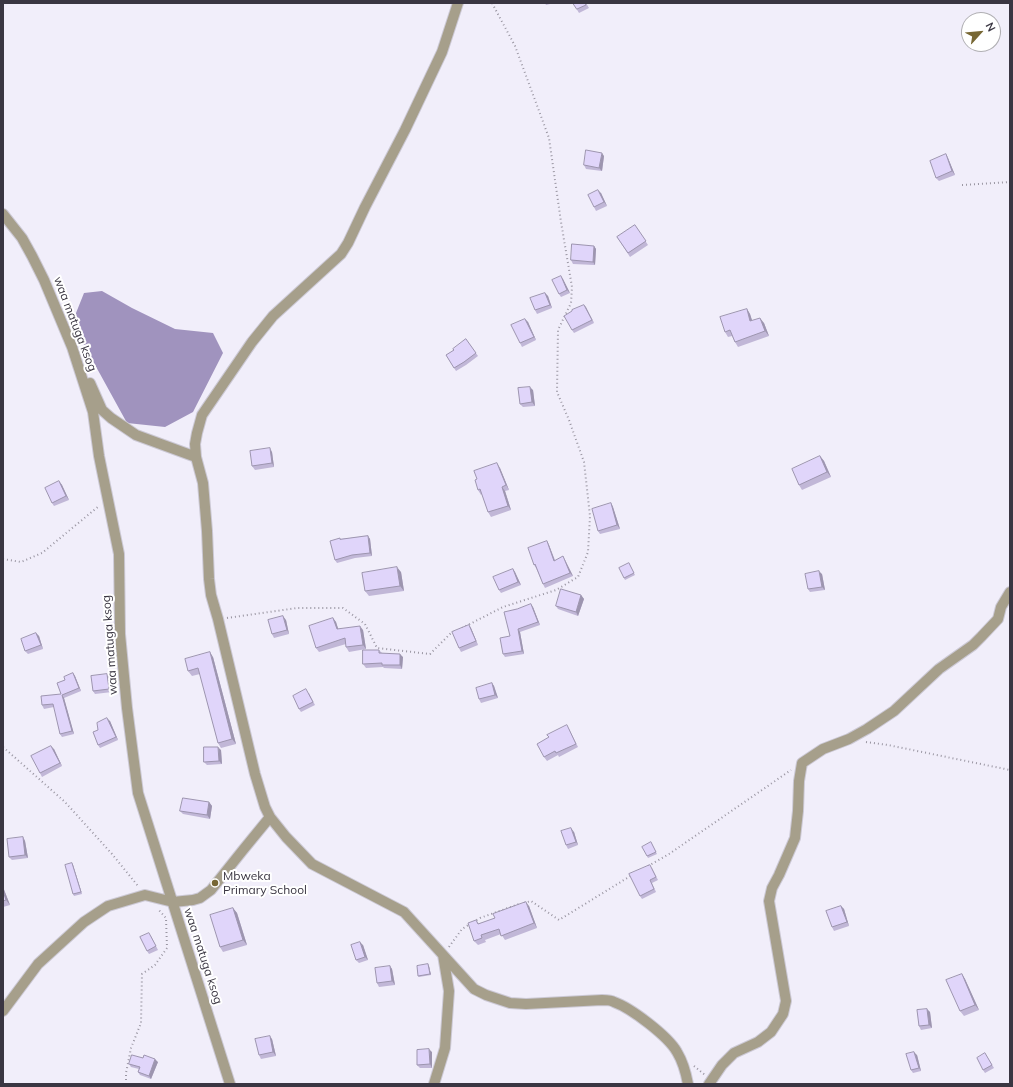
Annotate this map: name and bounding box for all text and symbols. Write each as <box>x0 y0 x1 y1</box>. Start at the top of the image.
north arrow <box>961 12 1001 52</box>
text: N <box>983 20 999 34</box>
street label: waa matuga ksog <box>50 275 100 373</box>
street label: waa matuga ksog <box>99 594 121 696</box>
place label: Mbweka Primary School <box>223 869 307 897</box>
marker: Mbweka Primary School <box>210 878 220 888</box>
street label: waa matuga ksog <box>181 906 225 1006</box>

